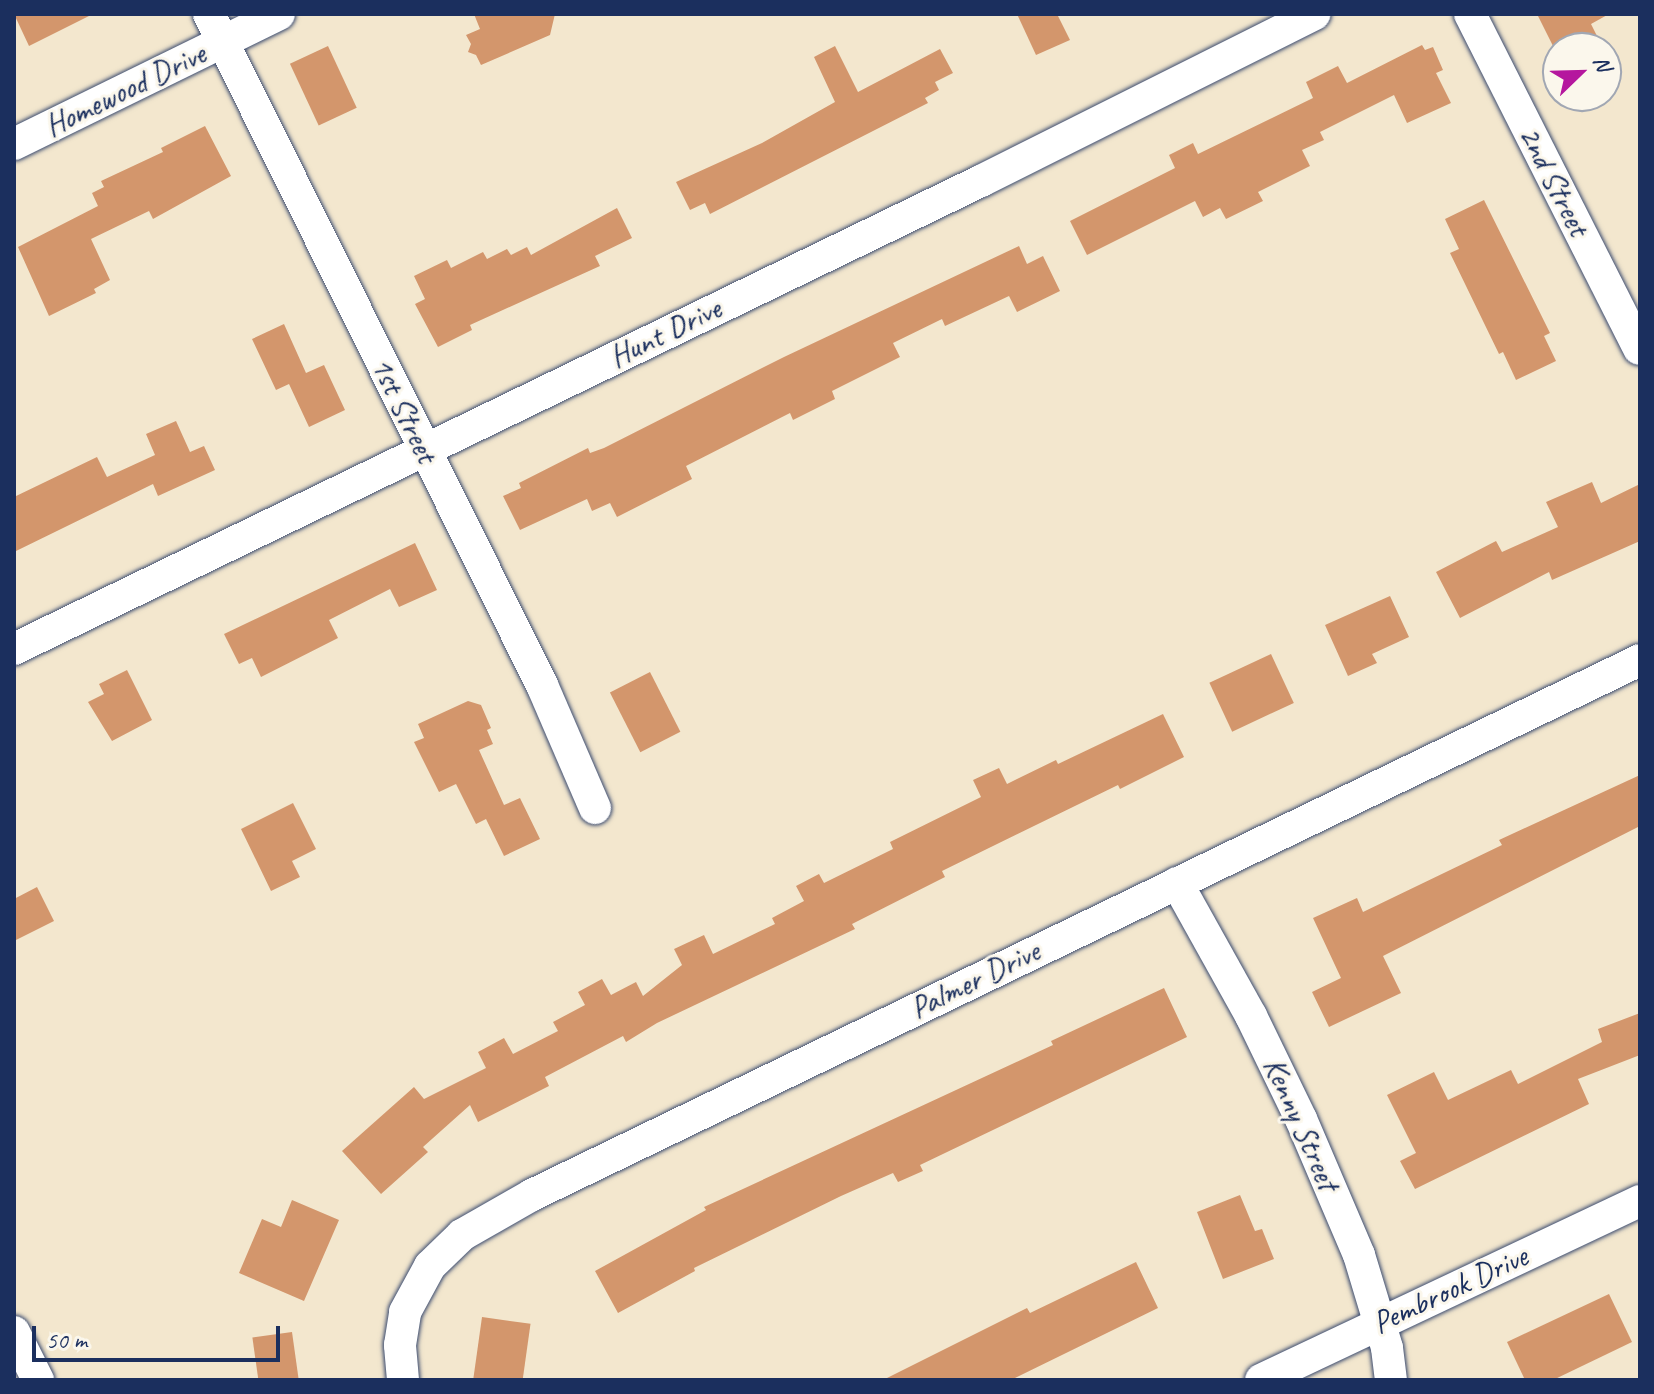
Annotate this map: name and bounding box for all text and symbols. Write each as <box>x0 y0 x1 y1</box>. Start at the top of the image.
north arrow <box>1542 32 1622 112</box>
street label: Homewood Drive <box>38 34 212 146</box>
text: N <box>1587 52 1618 75</box>
street label: 2nd Street <box>1510 119 1598 243</box>
street label: Hunt Drive <box>603 289 727 377</box>
street label: 1st Street <box>362 351 446 469</box>
street label: Palmer Drive <box>904 932 1046 1028</box>
street label: Kenny Street <box>1255 1051 1347 1197</box>
street label: Pembrook Drive <box>1366 1237 1534 1343</box>
scale bar <box>36 1310 284 1360</box>
text: 50 m <box>46 1325 87 1355</box>

